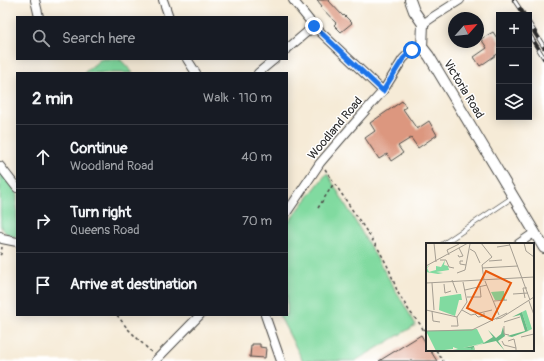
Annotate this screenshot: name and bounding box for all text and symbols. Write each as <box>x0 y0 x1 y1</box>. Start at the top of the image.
north arrow <box>448 12 484 48</box>
map controls <box>496 12 532 120</box>
button: + <box>496 12 532 48</box>
search box <box>16 16 288 60</box>
route end <box>305 17 323 35</box>
icon: search <box>30 27 52 49</box>
text: Search here <box>62 29 135 48</box>
route start <box>403 41 421 59</box>
button: − <box>496 48 532 84</box>
street label: Victoria Road <box>440 57 487 122</box>
button: layers <box>496 84 532 120</box>
text: 2 min <box>32 88 73 109</box>
text: Walk · 110 m <box>203 90 272 106</box>
street label: Woodland Road <box>305 94 366 163</box>
text: Continue <box>70 139 128 158</box>
icon: ahead <box>32 146 54 168</box>
text: 40 m <box>241 149 272 165</box>
text: Woodland Road <box>70 158 154 174</box>
text: Turn right <box>70 203 131 222</box>
icon: right <box>32 210 54 232</box>
text: 70 m <box>242 213 272 229</box>
text: Queens Road <box>70 222 140 238</box>
inset map <box>426 243 534 351</box>
icon: arrive <box>32 274 54 296</box>
text: Arrive at destination <box>70 275 197 294</box>

